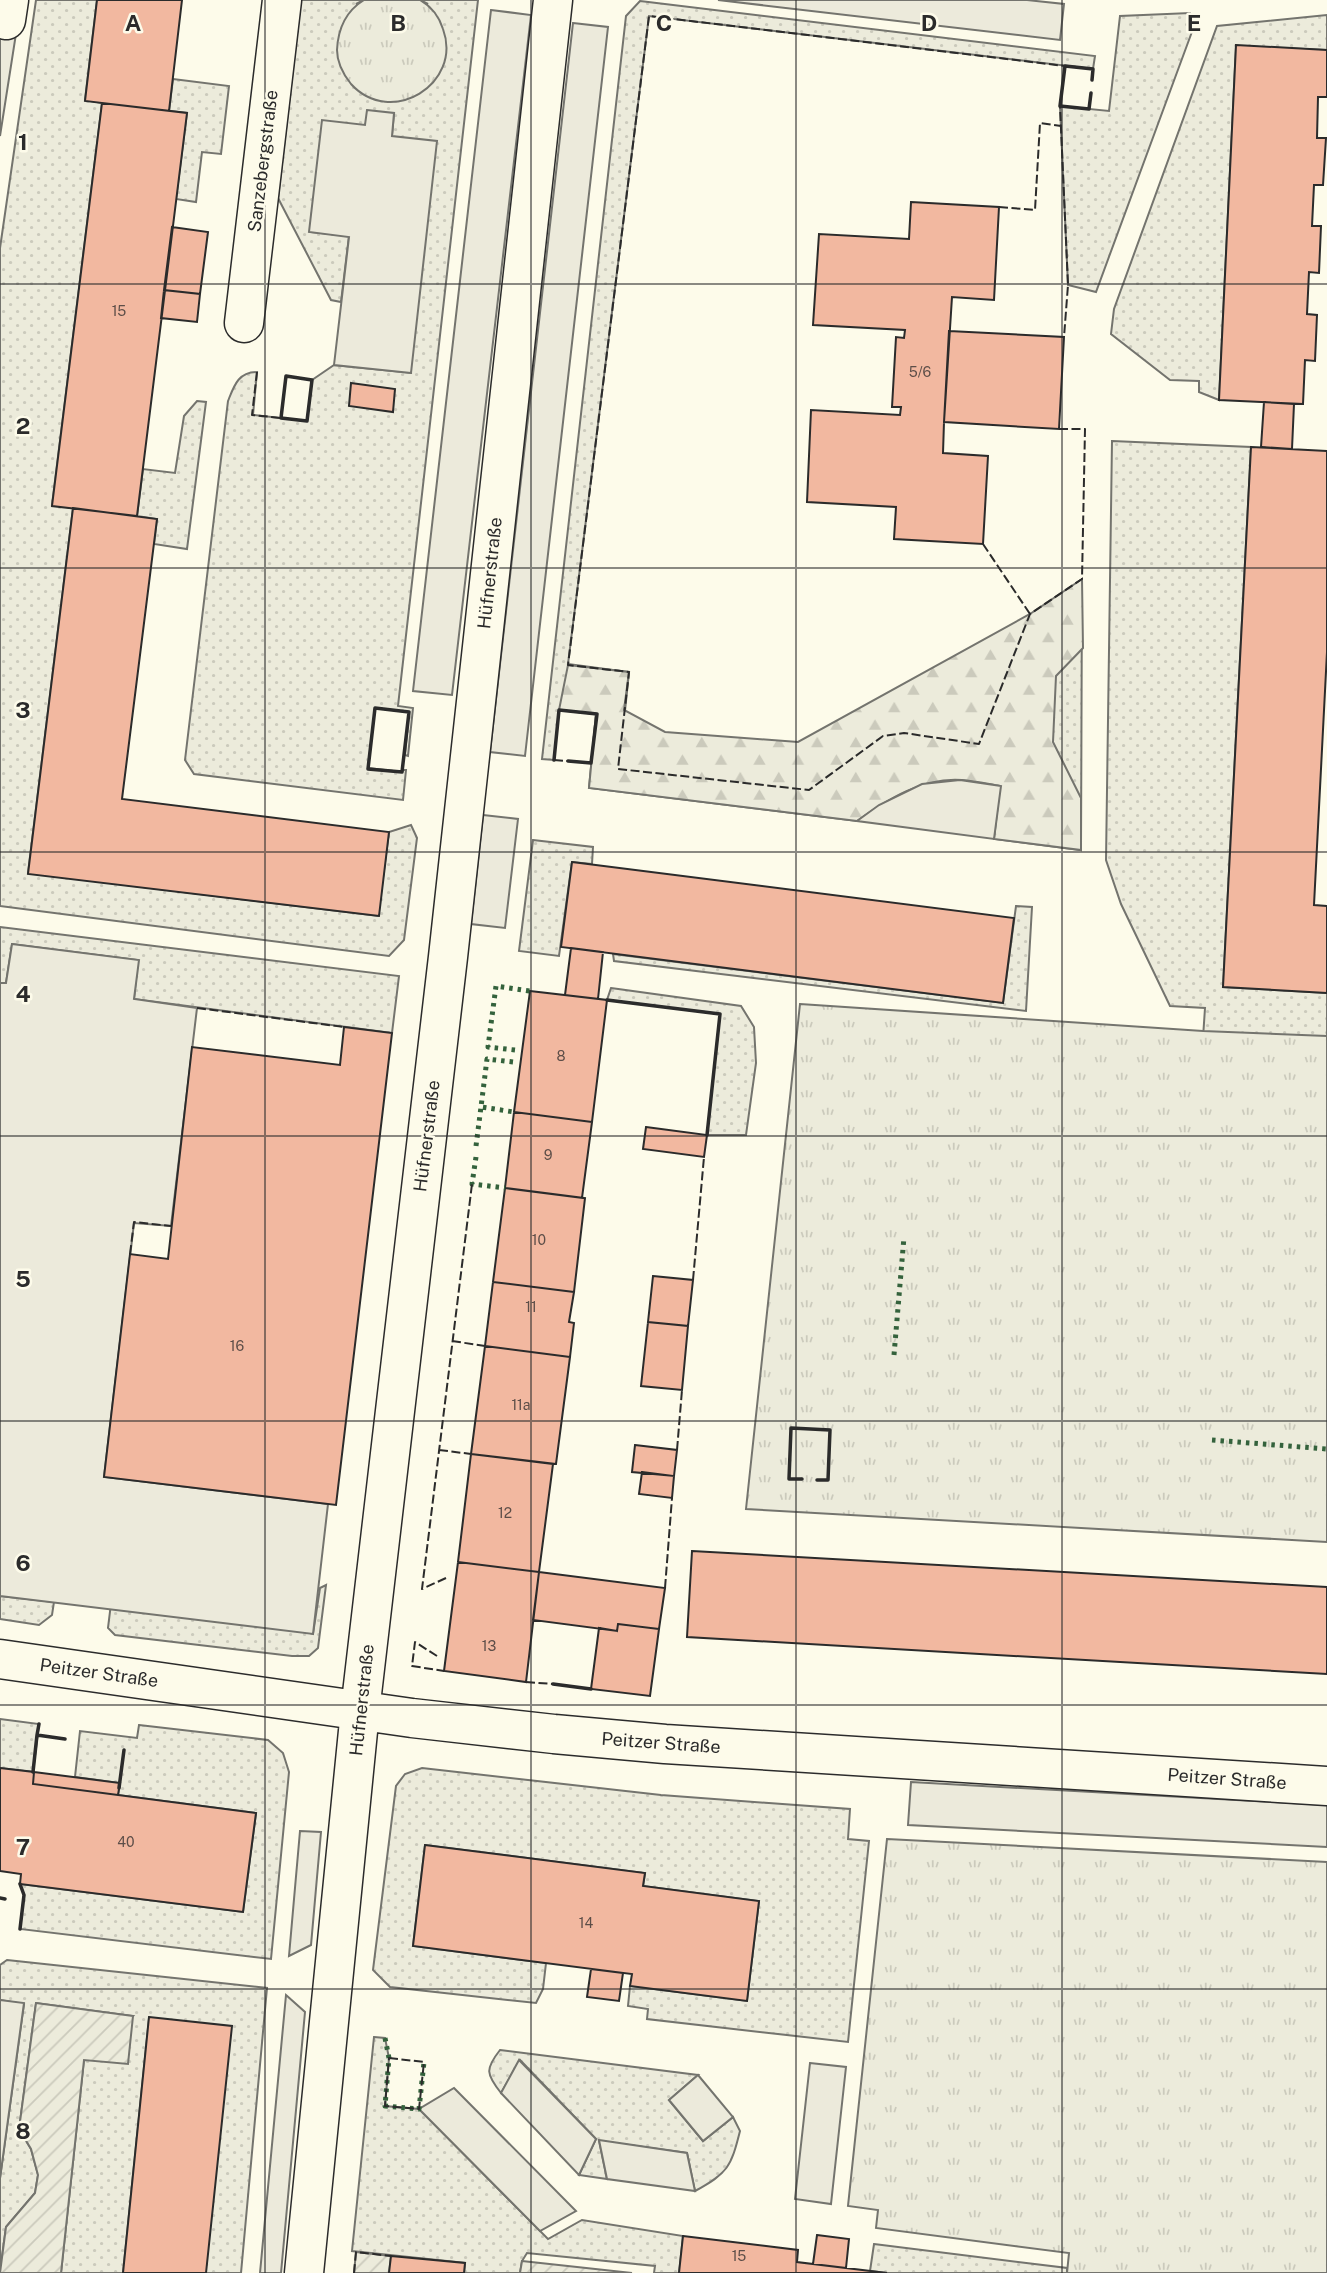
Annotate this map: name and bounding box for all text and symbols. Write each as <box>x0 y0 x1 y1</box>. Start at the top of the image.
text: A <box>125 9 142 36</box>
text: B <box>390 9 406 36</box>
text: C <box>656 9 672 36</box>
text: D <box>921 9 937 36</box>
text: E <box>1187 9 1201 36</box>
street label: Sanzebergstraße <box>243 89 282 233</box>
text: 1 <box>18 128 28 155</box>
house number: 15 <box>112 303 126 319</box>
house number: 5/6 <box>909 364 932 380</box>
text: 2 <box>16 412 30 439</box>
street label: Hüfnerstraße <box>473 516 506 630</box>
text: 3 <box>15 696 31 723</box>
text: 4 <box>15 980 31 1007</box>
house number: 8 <box>556 1048 566 1064</box>
street label: Hüfnerstraße <box>409 1079 444 1193</box>
house number: 9 <box>544 1147 553 1163</box>
house number: 10 <box>532 1232 546 1248</box>
text: 5 <box>15 1265 31 1292</box>
house number: 11 <box>525 1299 537 1315</box>
house number: 16 <box>230 1338 244 1354</box>
house number: 11a <box>511 1397 531 1413</box>
house number: 12 <box>498 1505 512 1521</box>
text: 6 <box>15 1549 31 1576</box>
house number: 13 <box>482 1638 496 1654</box>
street label: Hüfnerstraße <box>345 1643 378 1757</box>
street label: Peitzer Straße <box>39 1654 160 1691</box>
street label: Peitzer Straße <box>601 1728 721 1757</box>
street label: Peitzer Straße <box>1167 1764 1287 1793</box>
text: 7 <box>16 1833 30 1860</box>
house number: 40 <box>117 1834 135 1850</box>
house number: 14 <box>579 1915 593 1931</box>
text: 8 <box>15 2117 31 2144</box>
house number: 15 <box>732 2248 746 2264</box>

